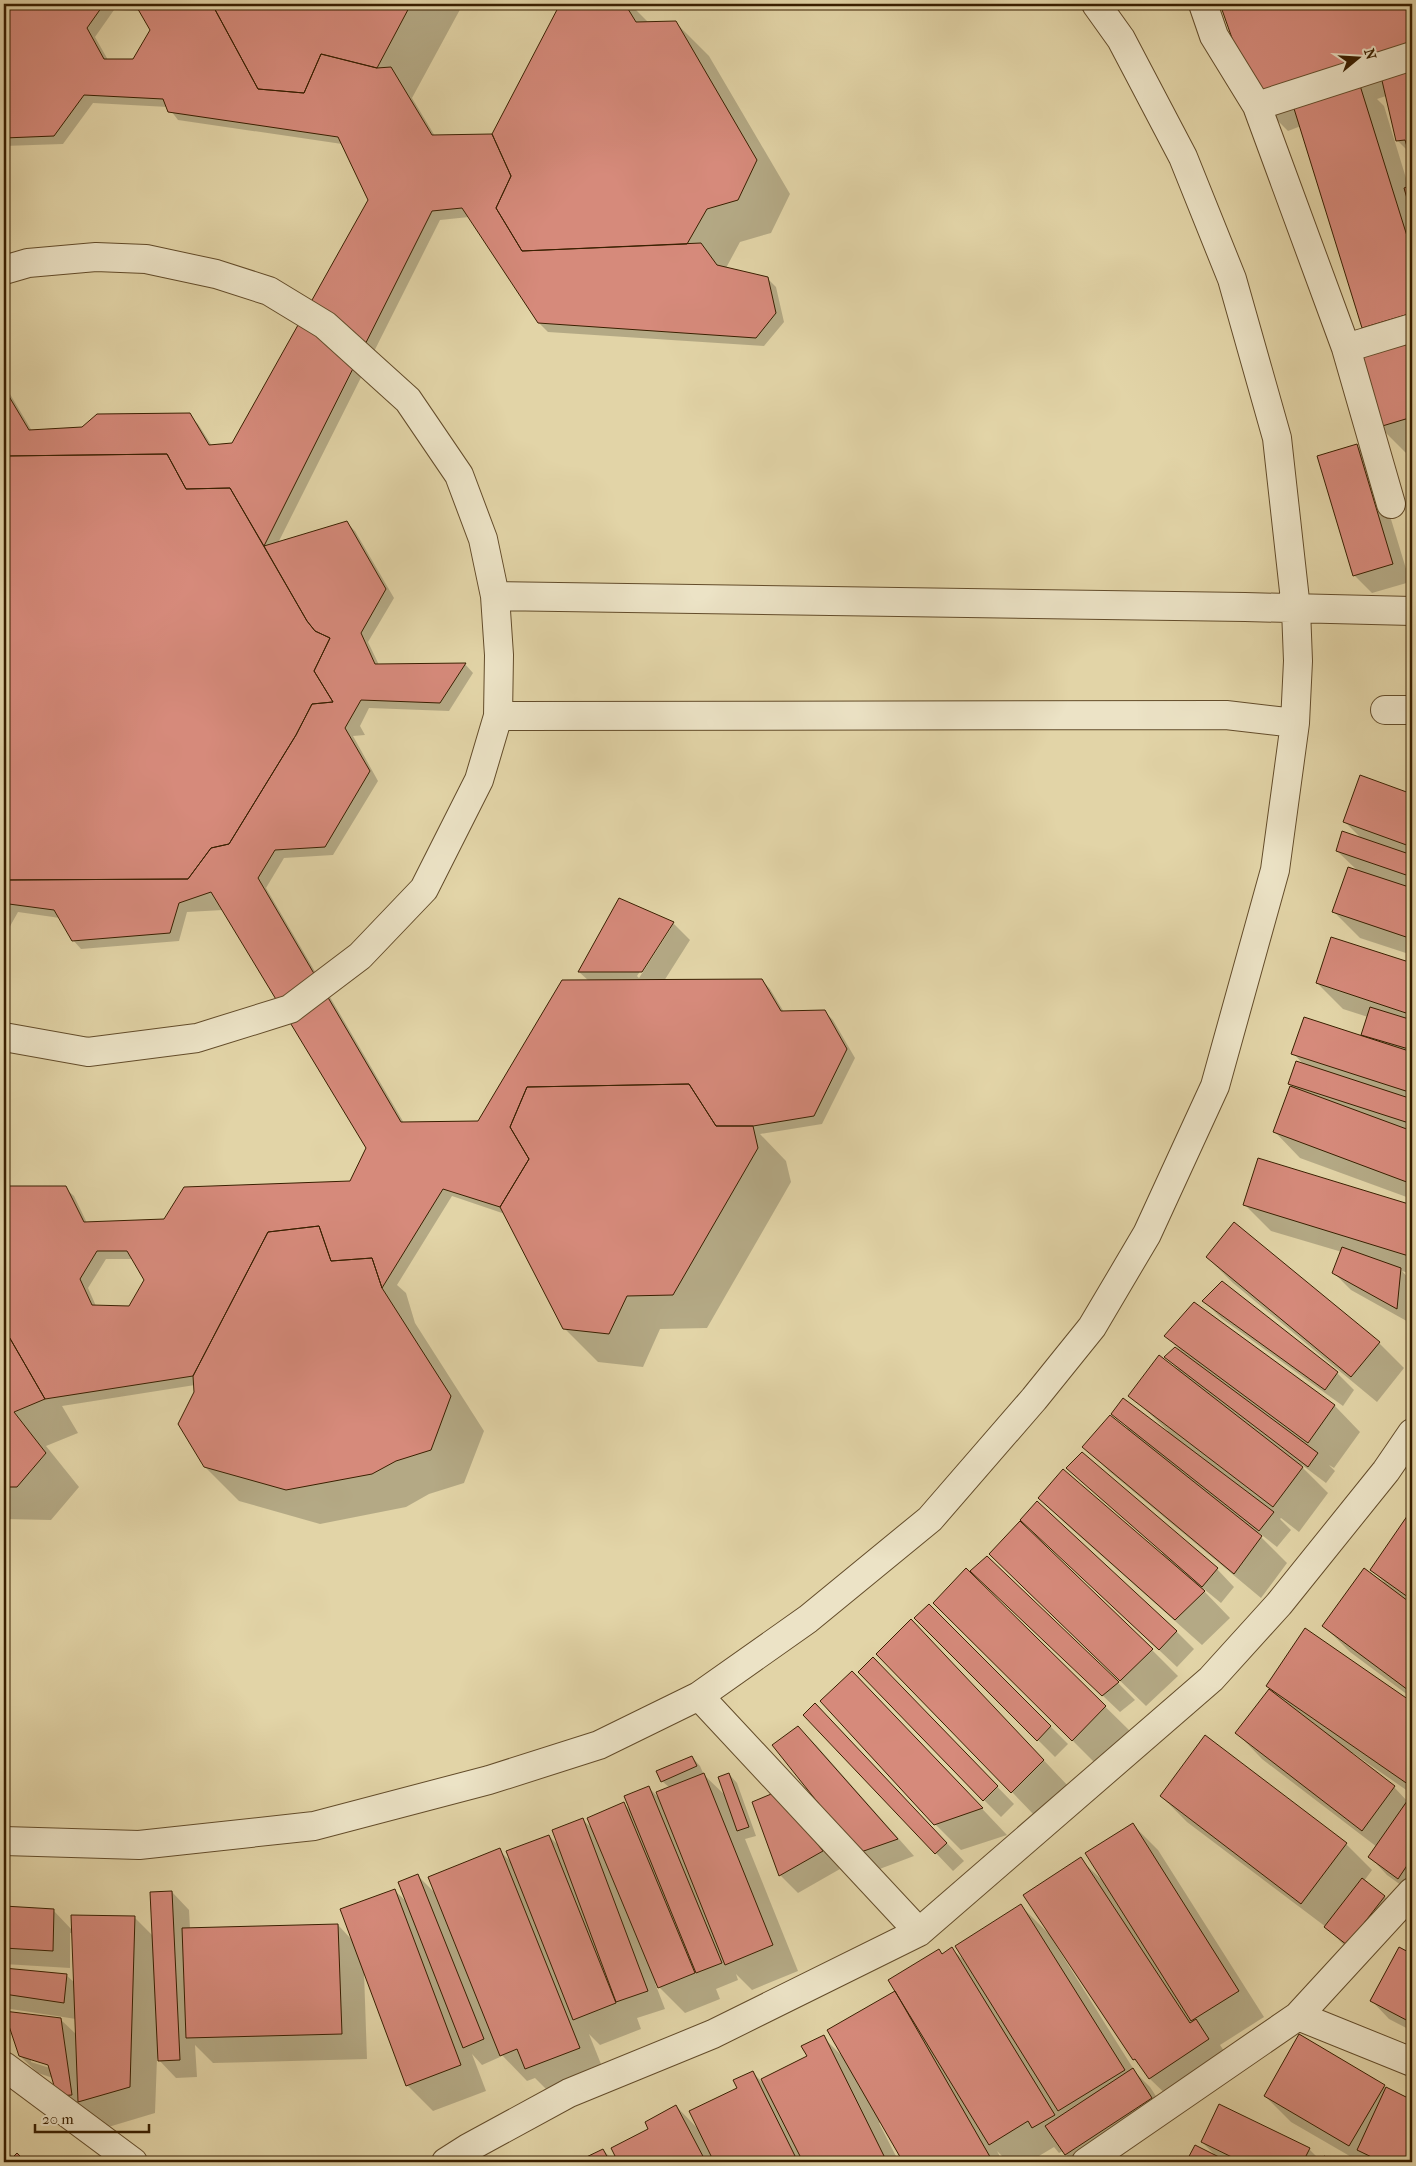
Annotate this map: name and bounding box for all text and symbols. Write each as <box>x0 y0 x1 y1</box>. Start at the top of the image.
north arrow <box>1334 32 1384 82</box>
text: N <box>1360 46 1380 62</box>
scale bar <box>35 2101 149 2133</box>
text: 20 m <box>42 2110 74 2128</box>

